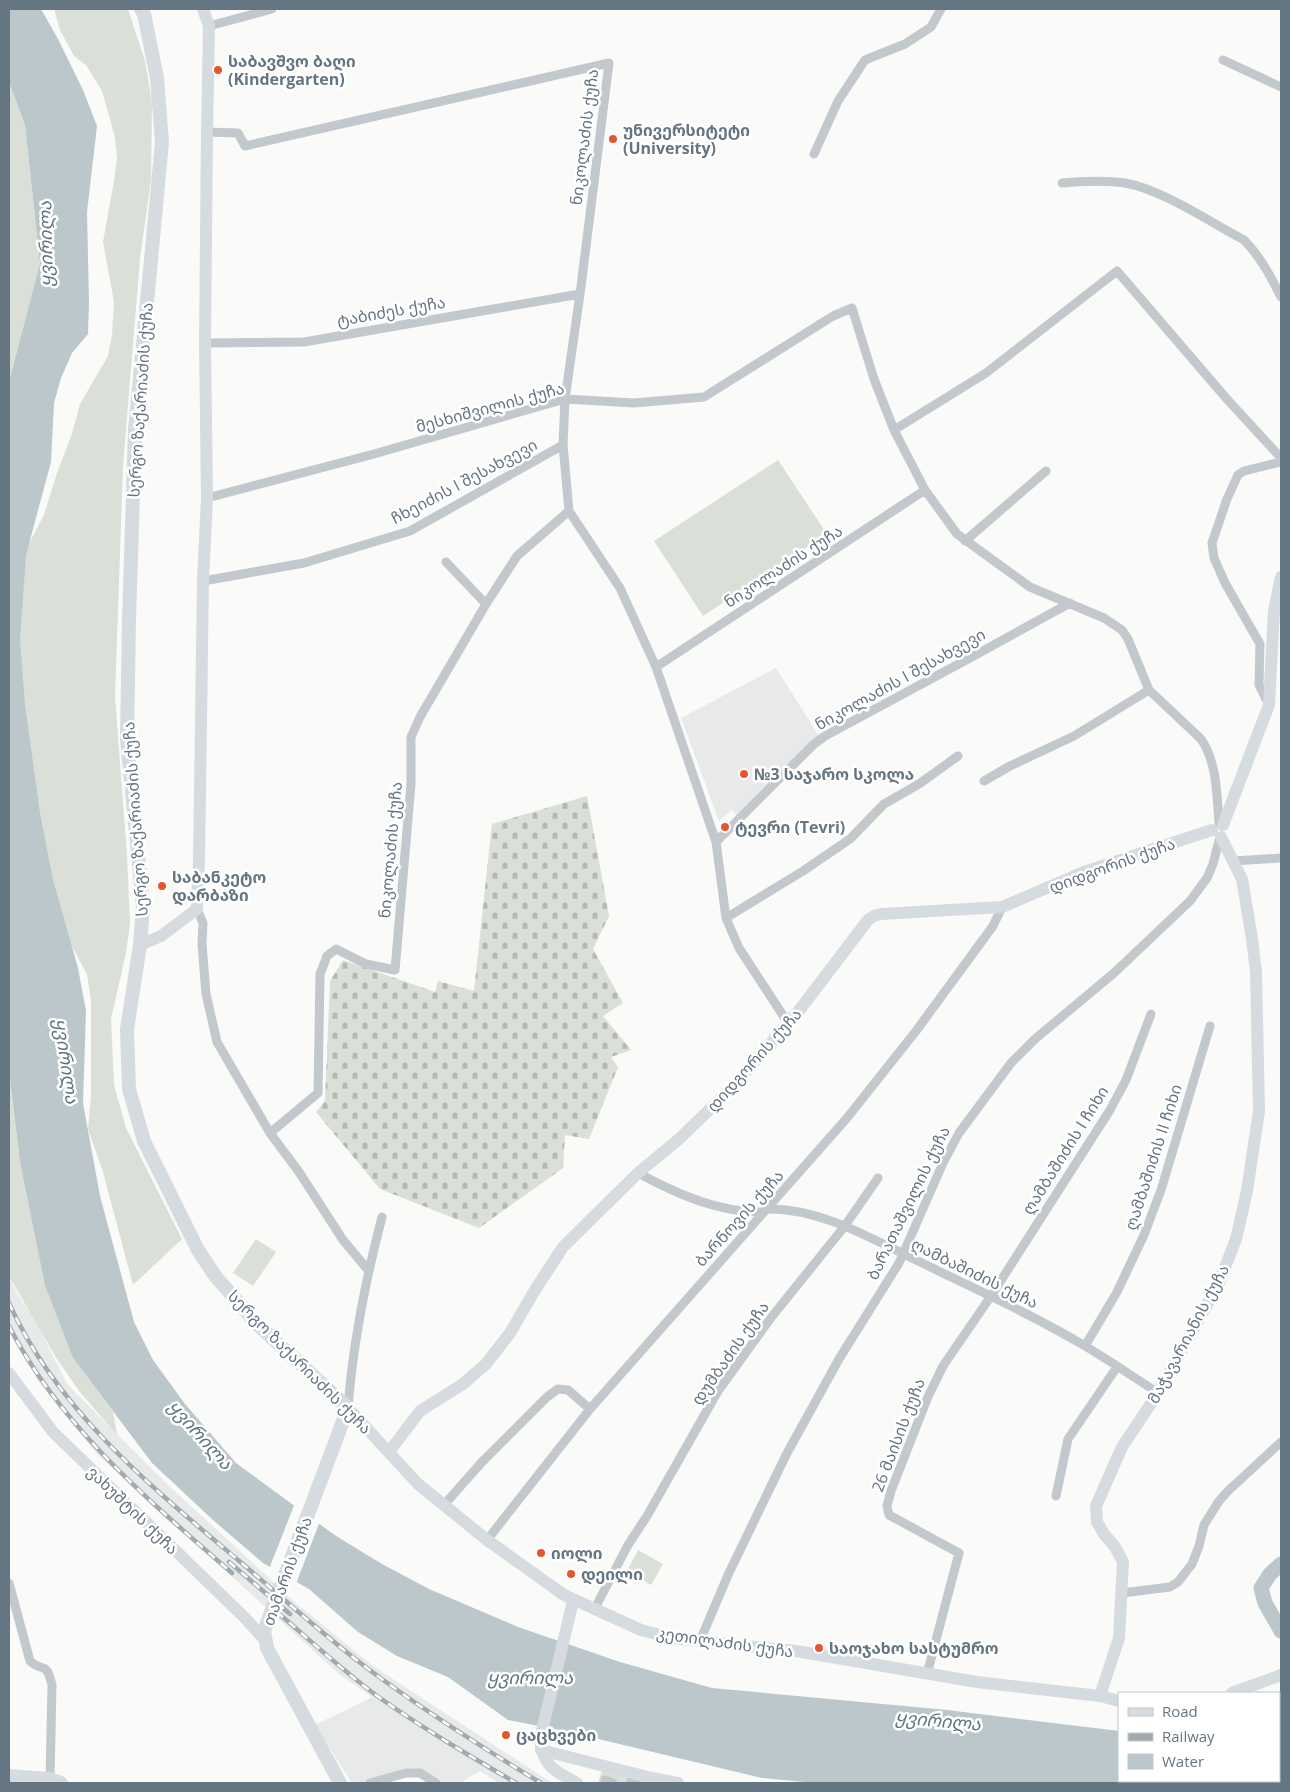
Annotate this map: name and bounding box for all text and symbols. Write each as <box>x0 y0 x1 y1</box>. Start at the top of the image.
place label: საბავშვო ბაღი (Kindergarten) <box>228 50 356 90</box>
marker: საბავშვო ბაღი (Kindergarten) <box>212 64 224 76</box>
street label: ნიკოლაძის ქუჩა <box>565 68 603 206</box>
place label: უნივერსიტეტი (University) <box>623 119 750 159</box>
marker: უნივერსიტეტი (University) <box>607 133 619 145</box>
water label: ყვირილა <box>32 201 58 287</box>
street label: ტაბიძეს ქუჩა <box>335 291 447 331</box>
street label: სერგო ზაქარიაძის ქუჩა <box>122 302 158 498</box>
street label: მესხიშვილის ქუჩა <box>413 377 567 437</box>
street label: ჩხეიძის I შესახვევი <box>387 433 541 529</box>
street label: ნიკოლაძის ქუჩა <box>720 519 846 613</box>
street label: ნიკოლაძის I შესახვევი <box>811 623 989 735</box>
street label: სერგო ზაქარიაძის ქუჩა <box>117 721 153 917</box>
place label: №3 საჯარო სკოლა <box>754 763 914 785</box>
marker: №3 საჯარო სკოლა <box>738 768 750 780</box>
street label: ნიკოლაძის ქუჩა <box>373 781 407 919</box>
place label: ტევრი (Tevri) <box>735 816 845 838</box>
marker: ტევრი (Tevri) <box>719 821 731 833</box>
street label: დიდგორის ქუჩა <box>1046 832 1178 898</box>
place label: საბანკეტო დარბაზი <box>172 866 266 906</box>
marker: საბანკეტო დარბაზი <box>156 880 168 892</box>
street label: დიდგორის ქუჩა <box>702 1003 806 1117</box>
water label: ყვირილა <box>49 1017 85 1105</box>
street label: ღამბაშიძის II ჩიხი <box>1119 1081 1187 1233</box>
street label: ღამბაშიძის I ჩიხი <box>1017 1082 1113 1218</box>
street label: ბარათაშვილის ქუჩა <box>861 1122 955 1284</box>
street label: ბარნოვის ქუჩა <box>690 1165 788 1271</box>
street label: ღამბაშიძის ქუჩა <box>908 1233 1042 1313</box>
street label: მაჭავარიანის ქუჩა <box>1142 1261 1234 1407</box>
street label: სერგო ზაქარიაძის ქუჩა <box>223 1285 377 1439</box>
street label: დუმბაძის ქუჩა <box>686 1297 774 1409</box>
street label: 26 მაისის ქუჩა <box>866 1375 930 1495</box>
water label: ყვირილა <box>163 1394 238 1474</box>
street label: ვახუშტის ქუჩა <box>83 1461 183 1559</box>
street label: თამარის ქუჩა <box>257 1513 317 1629</box>
place label: იოლი <box>551 1542 602 1564</box>
marker: იოლი <box>535 1547 547 1559</box>
place label: დეილი <box>581 1563 643 1585</box>
marker: დეილი <box>565 1568 577 1580</box>
street label: კეთილაძის ქუჩა <box>655 1622 795 1662</box>
place label: საოჯახო სასტუმრო <box>829 1637 998 1659</box>
marker: საოჯახო სასტუმრო <box>813 1642 825 1654</box>
water label: ყვირილა <box>487 1665 573 1689</box>
legend <box>1118 1692 1280 1782</box>
text: Road <box>1162 1701 1198 1721</box>
water label: ყვირილა <box>894 1704 982 1736</box>
place label: ცაცხვები <box>516 1724 596 1746</box>
text: Railway <box>1162 1726 1215 1746</box>
marker: ცაცხვები <box>500 1729 512 1741</box>
text: Water <box>1162 1751 1204 1771</box>

